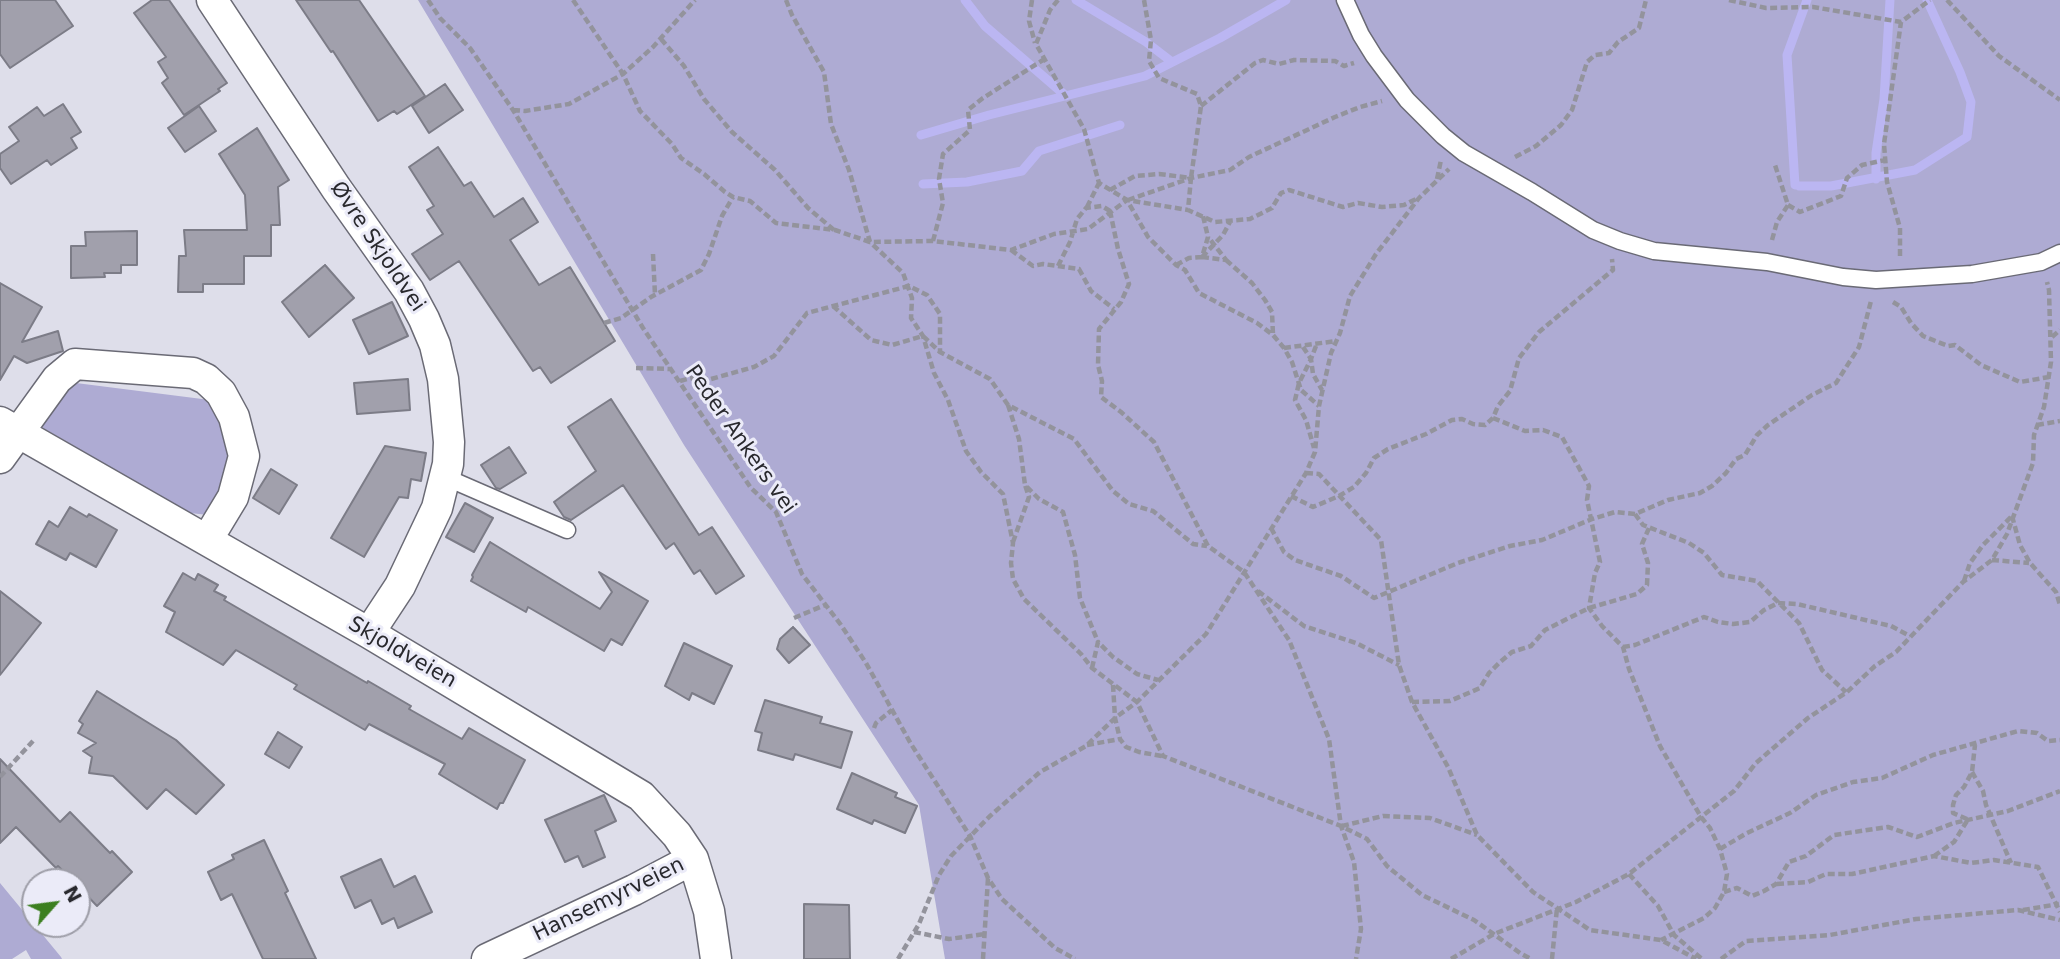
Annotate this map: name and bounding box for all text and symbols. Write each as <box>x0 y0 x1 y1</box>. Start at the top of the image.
street label: Øvre Skjoldvei <box>324 177 430 317</box>
street label: Peder Ankers vei <box>679 361 801 519</box>
street label: Skjoldveien <box>343 612 461 694</box>
street label: Hansemyrveien <box>529 853 689 947</box>
north arrow <box>21 868 91 938</box>
text: N <box>59 882 86 906</box>

